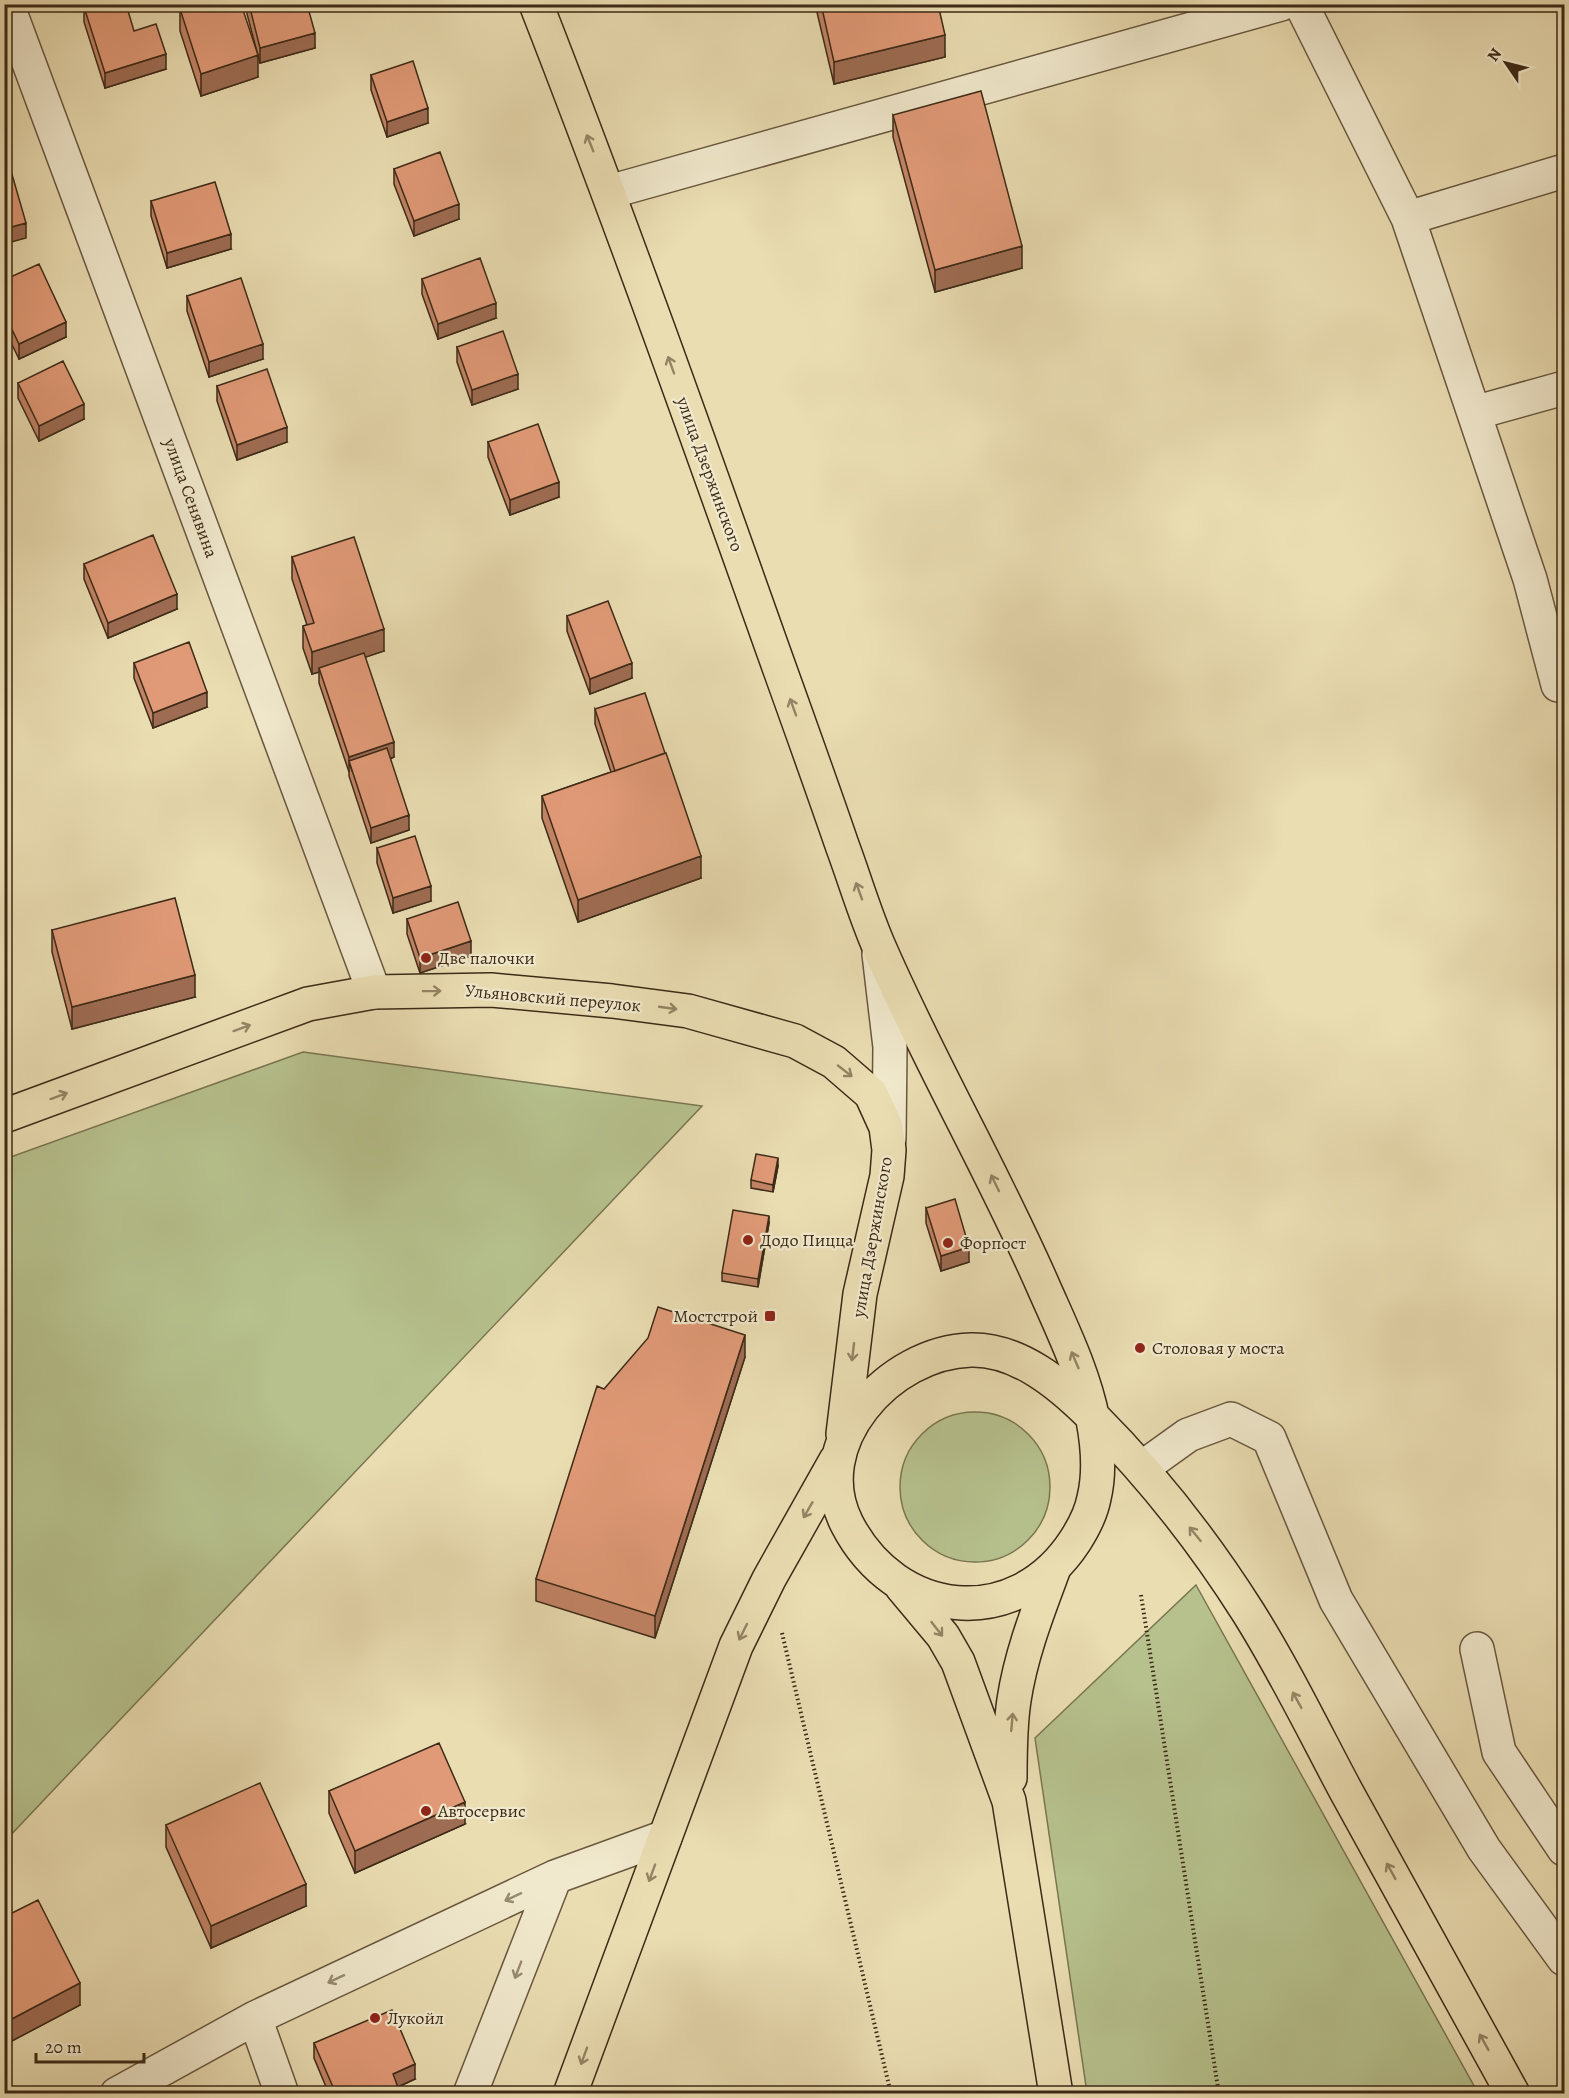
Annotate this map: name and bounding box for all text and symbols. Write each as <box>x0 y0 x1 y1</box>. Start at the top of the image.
north arrow <box>1476 33 1536 93</box>
text: N <box>1482 44 1507 66</box>
one-way arrow <box>584 134 595 153</box>
one-way arrow <box>665 357 676 375</box>
street label: улица Дзержинского <box>670 392 749 555</box>
street label: улица Сенявина <box>158 434 224 562</box>
one-way arrow <box>787 698 798 717</box>
one-way arrow <box>852 882 863 901</box>
place label: Две палочки <box>438 946 535 970</box>
marker: Две палочки <box>419 951 433 965</box>
street label: Ульяновский переулок <box>464 978 642 1018</box>
one-way arrow <box>421 985 441 996</box>
one-way arrow <box>657 1003 677 1014</box>
one-way arrow <box>232 1022 251 1033</box>
one-way arrow <box>837 1064 853 1077</box>
one-way arrow <box>49 1090 68 1101</box>
street label: улица Дзержинского <box>846 1155 898 1320</box>
one-way arrow <box>988 1174 1000 1192</box>
place label: Додо Пицца <box>760 1228 854 1252</box>
place label: Форпост <box>960 1231 1026 1255</box>
marker: Додо Пицца <box>741 1233 755 1247</box>
marker: Форпост <box>941 1236 955 1250</box>
place label: Мостстрой <box>673 1304 758 1328</box>
marker: Мостстрой <box>763 1309 777 1323</box>
place label: Столовая у моста <box>1152 1336 1285 1360</box>
marker: Столовая у моста <box>1133 1341 1147 1355</box>
one-way arrow <box>847 1342 858 1361</box>
one-way arrow <box>1069 1351 1080 1370</box>
one-way arrow <box>802 1501 814 1518</box>
one-way arrow <box>1188 1527 1201 1543</box>
one-way arrow <box>930 1620 943 1636</box>
one-way arrow <box>737 1622 749 1640</box>
one-way arrow <box>1291 1692 1302 1710</box>
one-way arrow <box>1007 1712 1018 1732</box>
place label: Автосервис <box>437 1799 526 1823</box>
marker: Автосервис <box>419 1804 433 1818</box>
one-way arrow <box>645 1863 656 1882</box>
one-way arrow <box>1385 1863 1397 1880</box>
one-way arrow <box>504 1891 522 1903</box>
one-way arrow <box>512 1961 523 1979</box>
one-way arrow <box>328 1974 346 1986</box>
place label: Лукойл <box>387 2006 444 2030</box>
marker: Лукойл <box>368 2011 382 2025</box>
scale bar <box>36 2026 144 2064</box>
one-way arrow <box>1478 2034 1490 2051</box>
text: 20 m <box>45 2035 82 2059</box>
one-way arrow <box>577 2046 588 2065</box>

